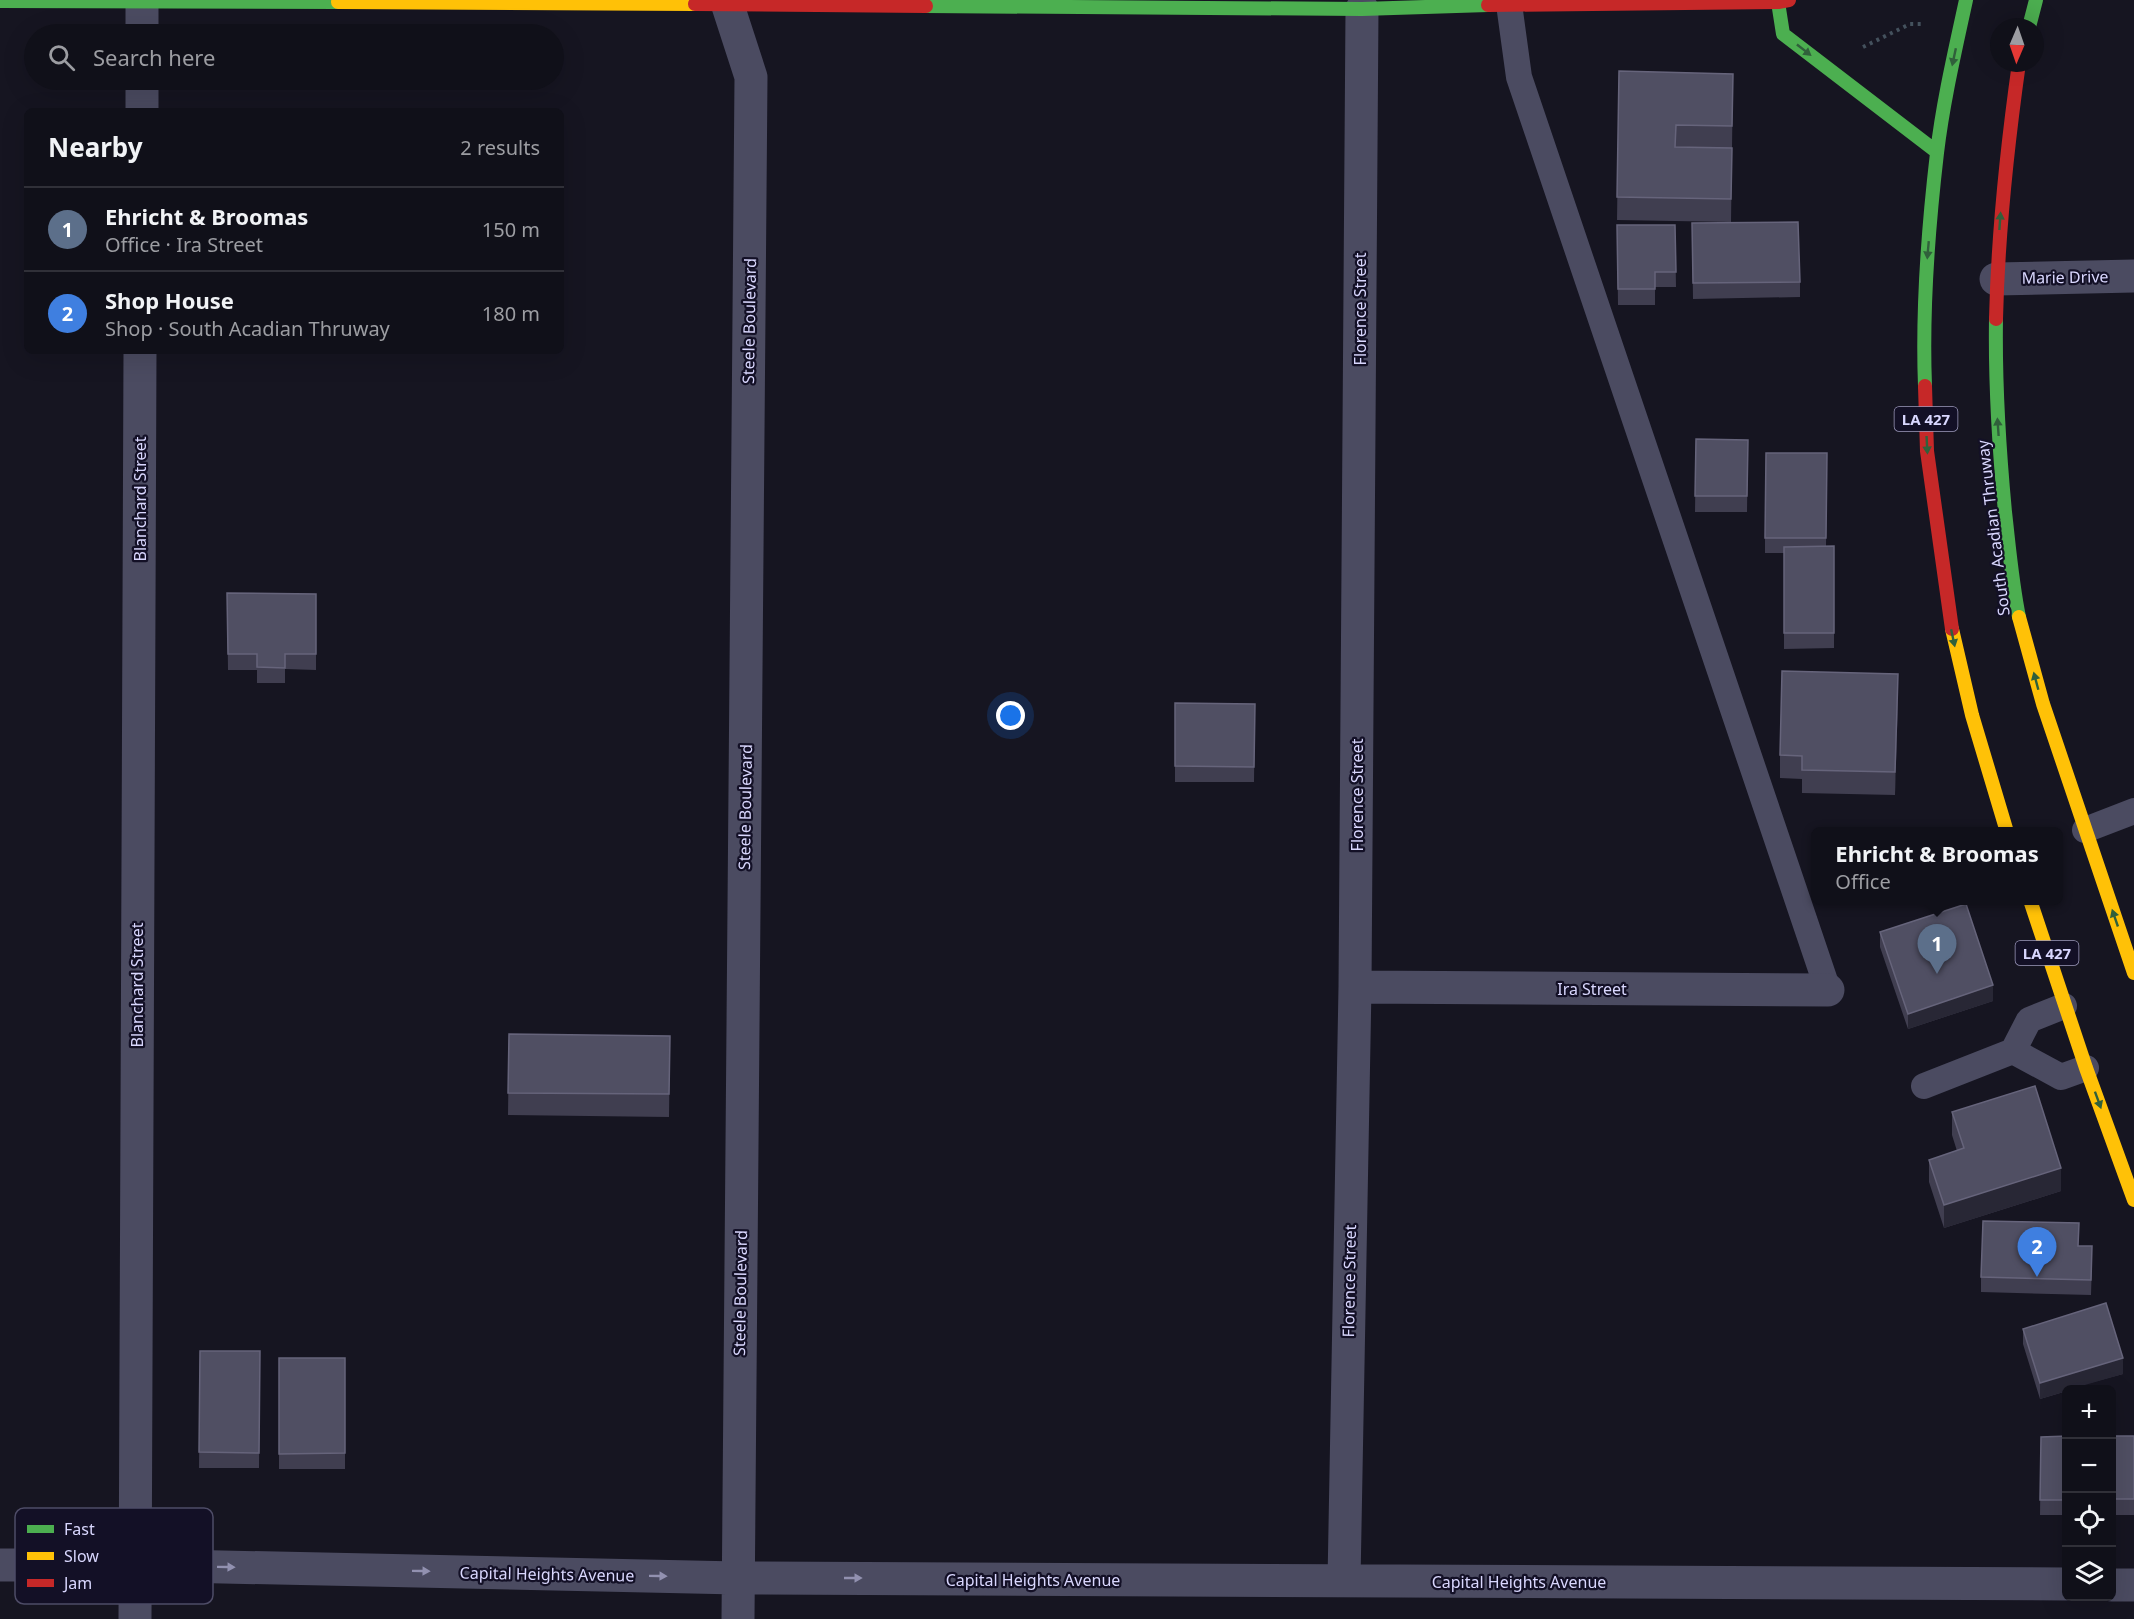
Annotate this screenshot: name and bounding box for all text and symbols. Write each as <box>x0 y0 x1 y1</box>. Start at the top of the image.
north arrow <box>1990 18 2044 72</box>
search box <box>24 24 564 90</box>
icon: search <box>45 41 78 74</box>
text: Search here <box>93 42 215 72</box>
one-way arrow <box>1796 43 1812 56</box>
one-way arrow <box>1949 48 1958 67</box>
text: Nearby <box>48 129 143 165</box>
text: 2 results <box>460 134 540 161</box>
text: Ehricht & Broomas <box>105 201 308 231</box>
one-way arrow <box>1995 211 2005 230</box>
text: 1 <box>62 216 73 243</box>
text: 150 m <box>482 216 540 243</box>
text: Office · Ira Street <box>105 231 263 258</box>
one-way arrow <box>1923 241 1933 260</box>
street label: Florence Street <box>1349 252 1371 365</box>
street label: Steele Boulevard <box>737 258 761 384</box>
street label: Marie Drive <box>2021 265 2109 289</box>
text: Shop House <box>105 285 234 315</box>
text: 2 <box>62 300 73 327</box>
text: 180 m <box>482 300 540 327</box>
text: Shop · South Acadian Thruway <box>105 315 390 342</box>
road number: LA 427 <box>1894 407 1958 431</box>
one-way arrow <box>1993 417 2002 436</box>
street label: Blanchard Street <box>129 436 151 561</box>
one-way arrow <box>1923 436 1932 455</box>
street label: South Acadian Thruway <box>1971 438 2015 617</box>
one-way arrow <box>1949 629 1959 648</box>
one-way arrow <box>2030 672 2040 691</box>
your location <box>996 701 1025 730</box>
street label: Florence Street <box>1346 738 1368 851</box>
street label: Steele Boulevard <box>733 744 757 870</box>
popup <box>1811 827 2063 905</box>
text: Ehricht & Broomas <box>1835 838 2039 868</box>
text: Office <box>1835 868 1891 895</box>
one-way arrow <box>2110 909 2120 927</box>
street label: Blanchard Street <box>126 922 148 1047</box>
pin: 1 <box>1918 924 1956 974</box>
road number: LA 427 <box>2016 941 2078 965</box>
street label: Ira Street <box>1557 978 1627 1000</box>
one-way arrow <box>2093 1091 2103 1109</box>
street label: Florence Street <box>1337 1224 1361 1338</box>
pin: 2 <box>2018 1228 2056 1277</box>
street label: Steele Boulevard <box>728 1230 752 1356</box>
map controls <box>2062 1385 2116 1601</box>
button: + <box>2062 1385 2116 1439</box>
button: − <box>2062 1439 2116 1493</box>
button: locate <box>2062 1493 2116 1547</box>
legend <box>15 1508 213 1604</box>
text: Fast <box>64 1518 95 1540</box>
text: Slow <box>64 1545 99 1567</box>
button: layers <box>2062 1547 2116 1601</box>
street label: Capital Heights Avenue <box>460 1561 634 1587</box>
one-way arrow <box>217 1562 236 1572</box>
one-way arrow <box>412 1566 431 1576</box>
street label: Capital Heights Avenue <box>946 1569 1120 1591</box>
one-way arrow <box>649 1571 668 1581</box>
street label: Capital Heights Avenue <box>1432 1571 1606 1593</box>
text: Jam <box>62 1572 92 1594</box>
one-way arrow <box>844 1573 863 1583</box>

